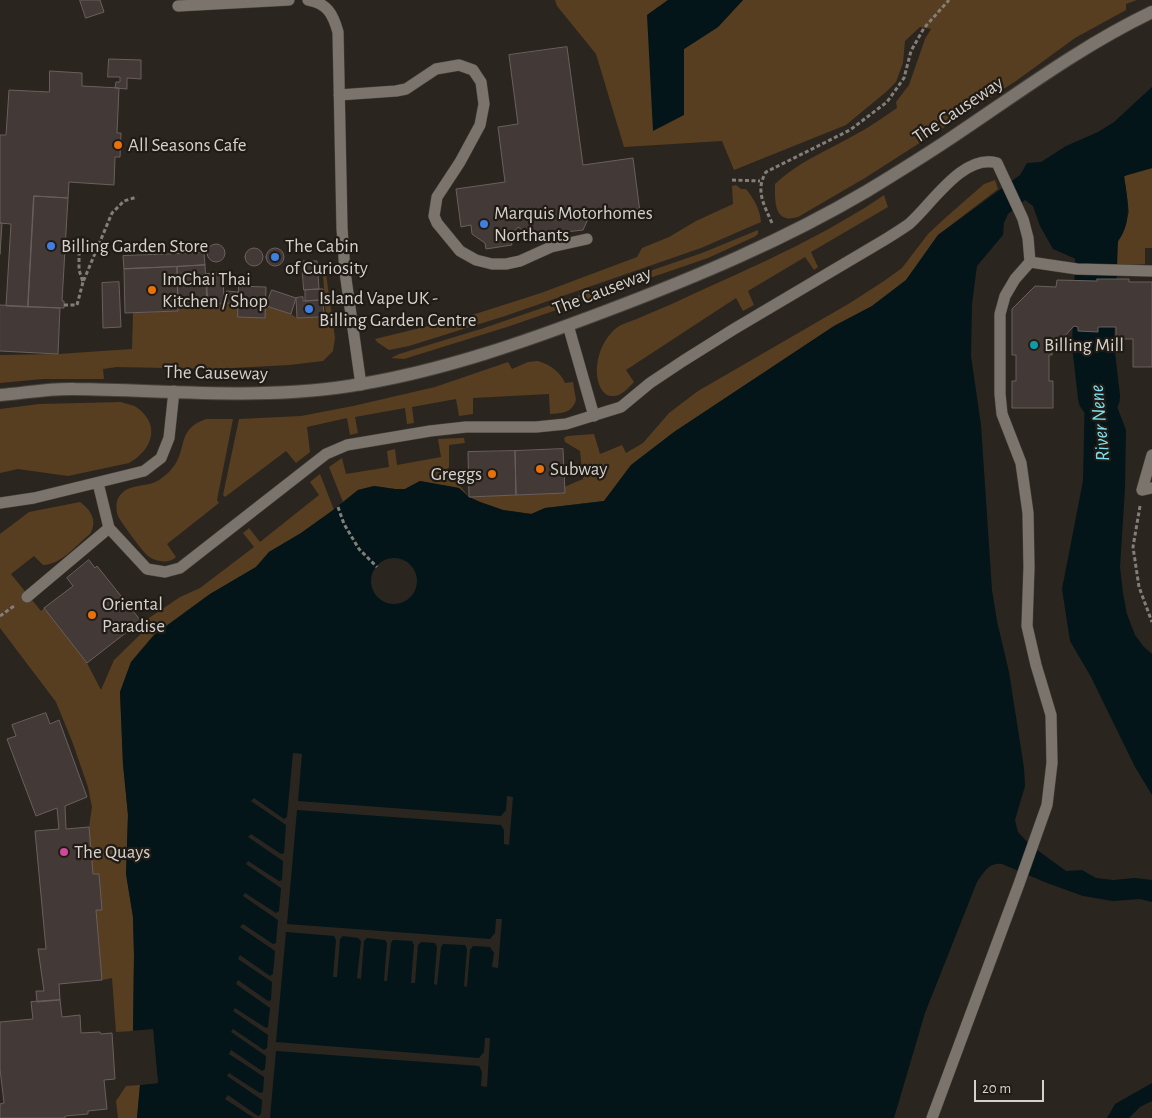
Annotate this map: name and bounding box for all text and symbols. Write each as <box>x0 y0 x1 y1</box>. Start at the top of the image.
street label: The Causeway <box>908 71 1008 149</box>
place label: All Seasons Cafe <box>128 134 246 156</box>
marker: All Seasons Cafe <box>112 139 124 151</box>
place label: Marquis Motorhomes Northants <box>494 202 653 246</box>
marker: Marquis Motorhomes Northants <box>478 218 490 230</box>
place label: Billing Garden Store <box>61 235 208 257</box>
place label: The Cabin of Curiosity <box>285 235 368 279</box>
marker: Billing Garden Store <box>45 240 57 252</box>
marker: The Cabin of Curiosity <box>269 251 281 263</box>
street label: The Causeway <box>549 262 655 320</box>
place label: ImChai Thai Kitchen / Shop <box>162 268 268 312</box>
marker: ImChai Thai Kitchen / Shop <box>146 284 158 296</box>
place label: Island Vape UK - Billing Garden Centre <box>319 287 476 331</box>
marker: Island Vape UK - Billing Garden Centre <box>303 303 315 315</box>
place label: Billing Mill <box>1044 334 1124 356</box>
marker: Billing Mill <box>1028 339 1040 351</box>
street label: The Causeway <box>164 361 268 385</box>
water label: River Nene <box>1085 384 1115 462</box>
place label: Subway <box>550 458 607 480</box>
place label: Greggs <box>431 463 482 485</box>
marker: Subway <box>534 463 546 475</box>
marker: Greggs <box>486 468 498 480</box>
place label: Oriental Paradise <box>102 593 165 637</box>
marker: Oriental Paradise <box>86 609 98 621</box>
place label: The Quays <box>74 841 150 863</box>
marker: The Quays <box>58 846 70 858</box>
scale bar <box>977 1070 1047 1102</box>
text: 20 m <box>982 1081 1011 1096</box>

